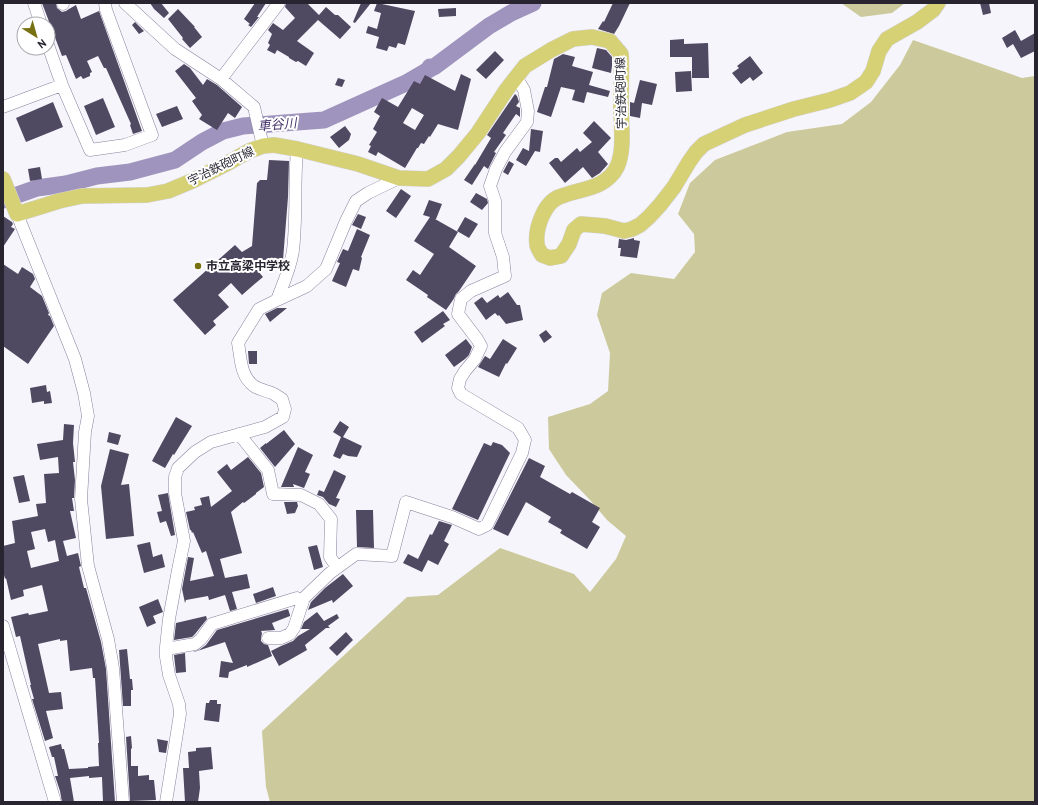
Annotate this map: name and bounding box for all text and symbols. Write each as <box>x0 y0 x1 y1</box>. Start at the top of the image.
north arrow <box>16 16 56 56</box>
text: N <box>35 36 49 52</box>
street label: 宇治鉄砲町線 <box>612 57 629 129</box>
water label: 車谷川 <box>257 114 299 135</box>
street label: 宇治鉄砲町線 <box>185 143 256 188</box>
place label: 市立高梁中学校 <box>206 258 290 273</box>
marker: 市立高梁中学校 <box>193 261 203 271</box>

